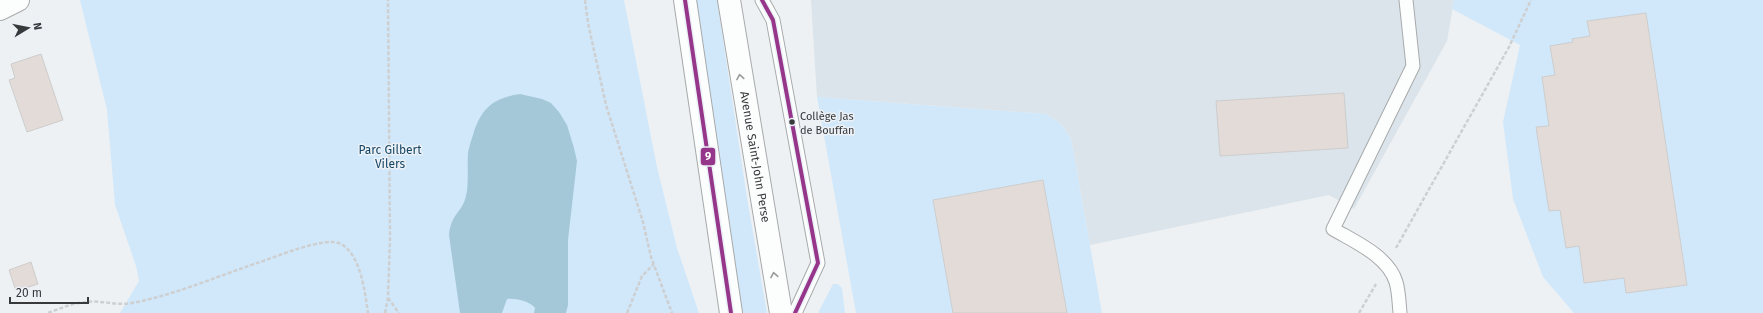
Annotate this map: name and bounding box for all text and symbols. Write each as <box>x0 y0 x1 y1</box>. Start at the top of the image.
north arrow <box>8 8 48 48</box>
text: N <box>30 22 44 31</box>
one-way arrow <box>737 74 745 81</box>
street label: Avenue Saint-John Perse <box>737 90 773 224</box>
place label: Collège Jas de Bouffan <box>800 110 855 137</box>
marker: Collège Jas de Bouffan <box>787 117 797 127</box>
park label: Parc Gilbert Vilers <box>358 143 422 171</box>
line badge: 9 <box>700 147 716 166</box>
text: 9 <box>705 150 711 163</box>
one-way arrow <box>770 271 779 278</box>
scale bar <box>10 279 88 305</box>
text: 20 m <box>16 286 42 300</box>

